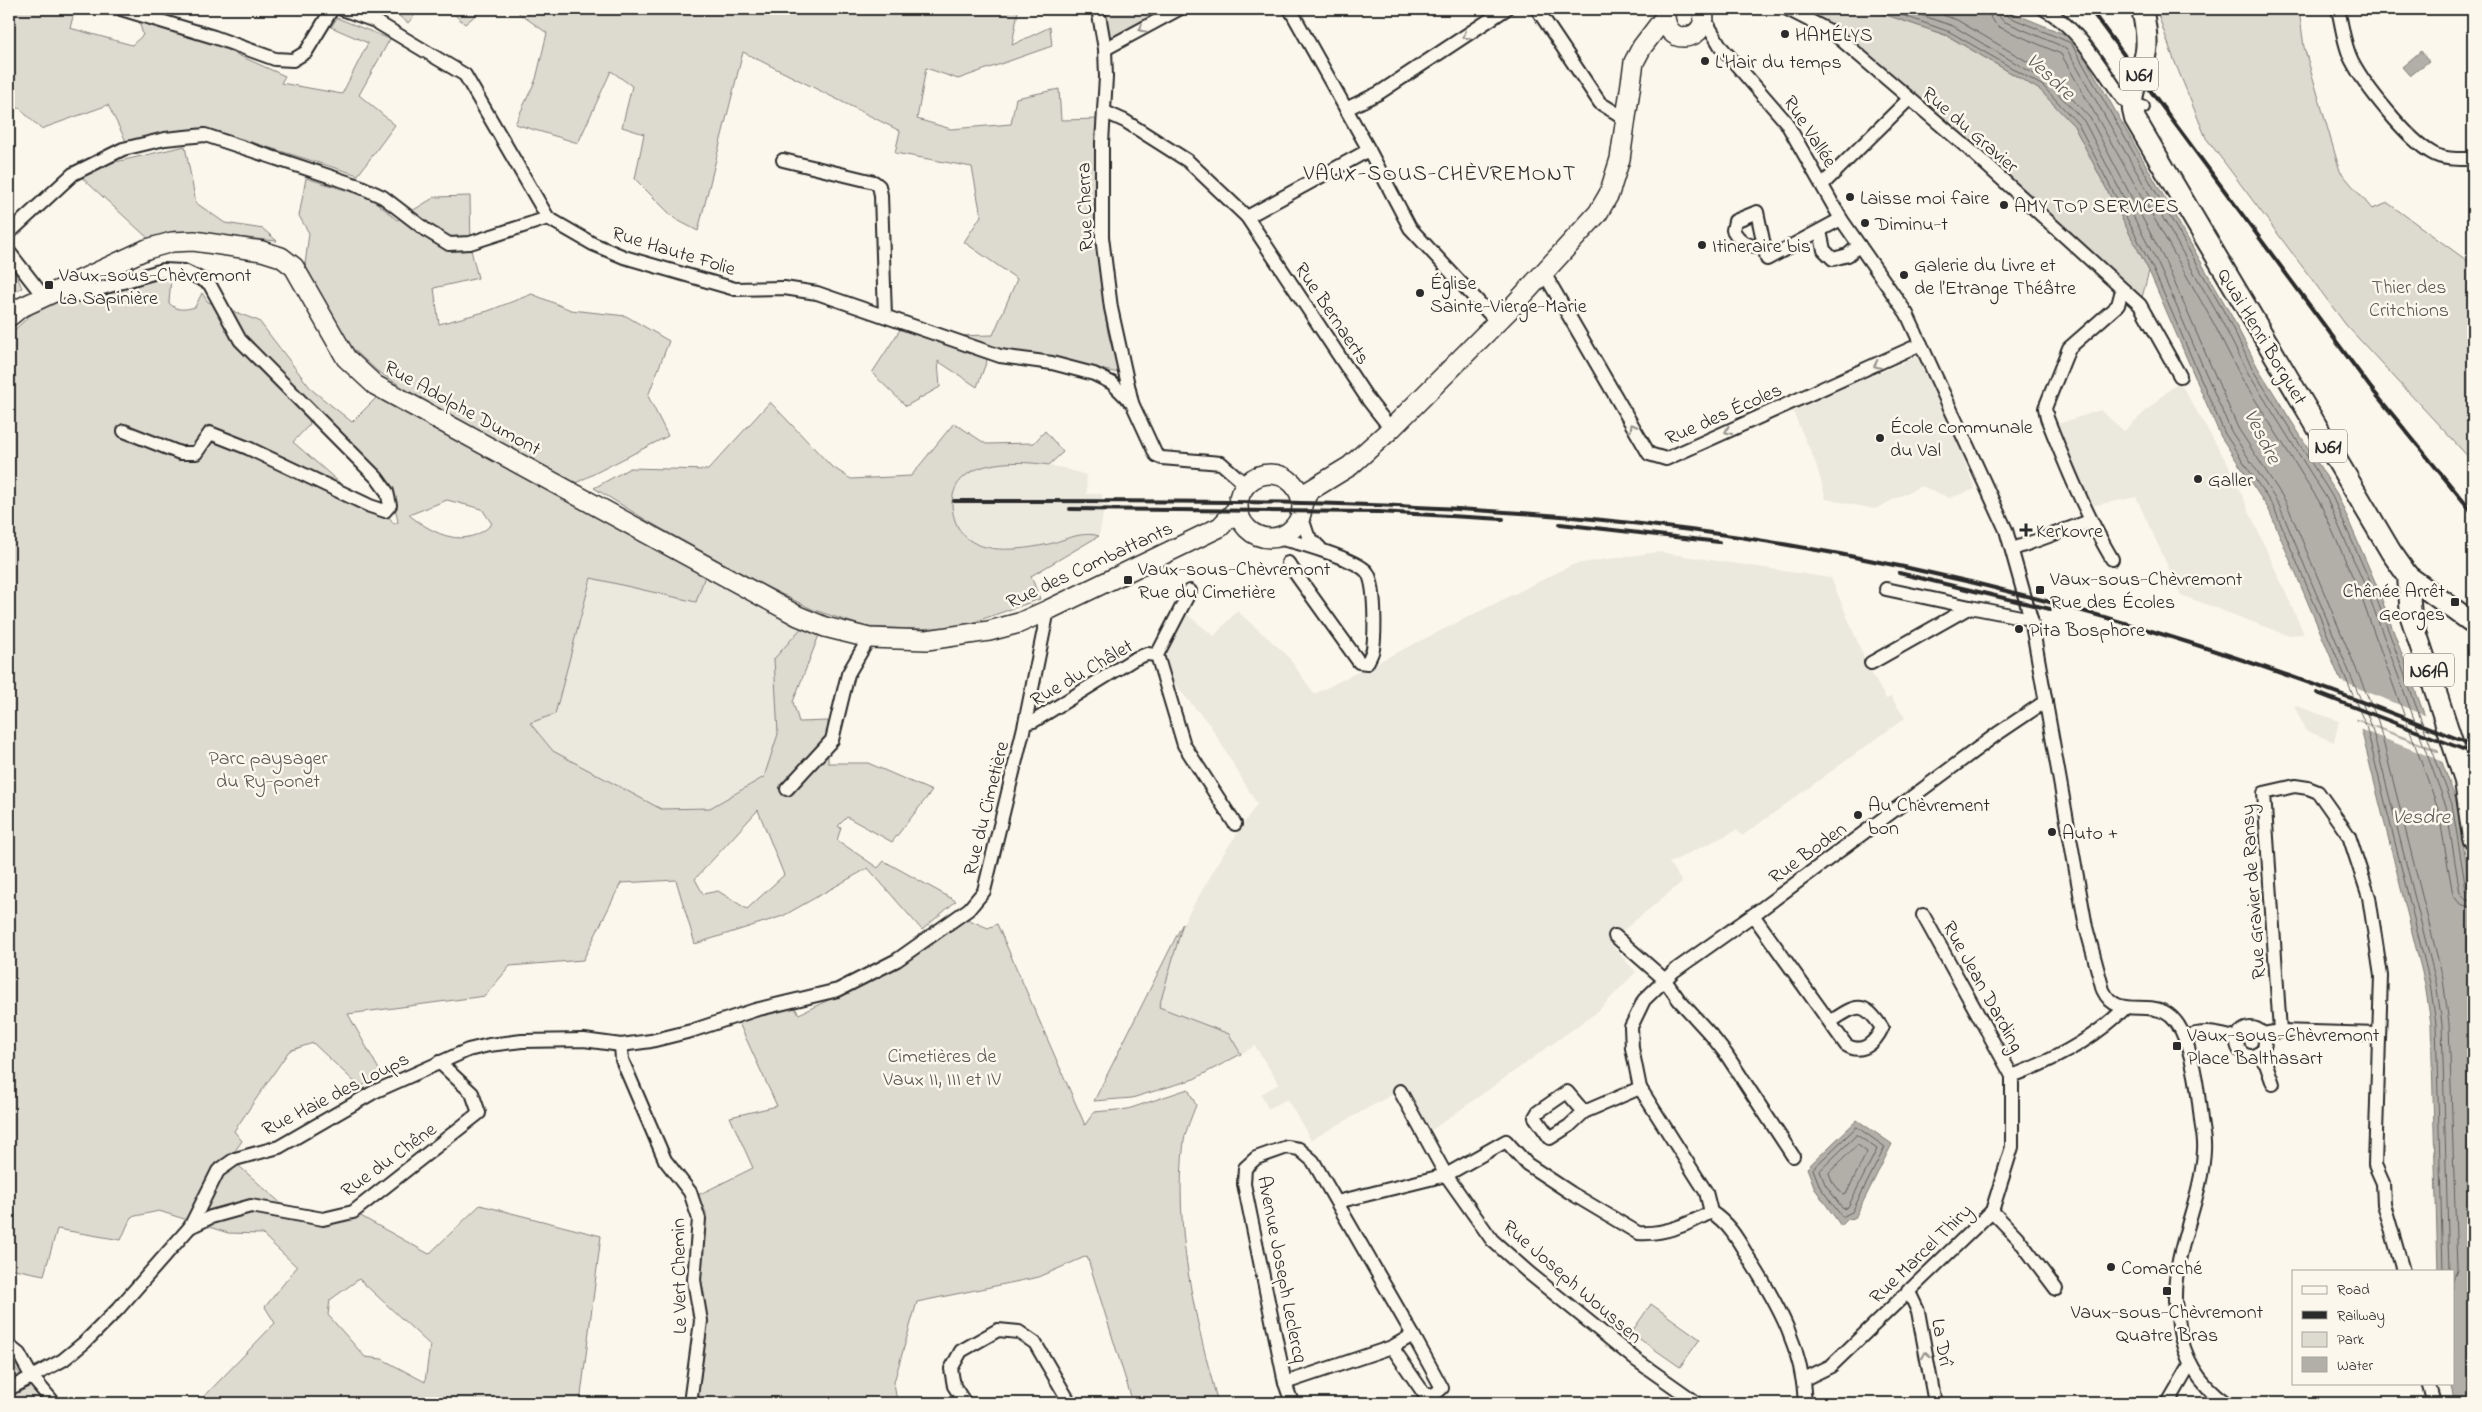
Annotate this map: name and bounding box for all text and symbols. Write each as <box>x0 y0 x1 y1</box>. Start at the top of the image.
place label: HAMÉLYS <box>1795 22 1873 51</box>
one-way arrow <box>1138 23 1147 33</box>
marker: HAMÉLYS <box>1779 28 1791 40</box>
one-way arrow <box>1462 30 1471 39</box>
water label: Vesdre <box>2018 47 2082 109</box>
place label: L'Hair du temps <box>1715 49 1842 78</box>
marker: L'Hair du temps <box>1699 55 1711 67</box>
road number: N61 <box>2120 58 2158 90</box>
street label: Rue du Gravier <box>1915 81 2025 182</box>
street label: Rue Vallée <box>1775 90 1843 174</box>
district label: VAUX-SOUS-CHÈVREMONT <box>1303 159 1576 191</box>
street label: Rue Cherra <box>1070 162 1103 252</box>
place label: Laisse moi faire <box>1860 185 1990 214</box>
marker: Laisse moi faire <box>1844 191 1856 203</box>
place label: AMY TOP SERVICES <box>2014 193 2179 222</box>
marker: AMY TOP SERVICES <box>1998 199 2010 211</box>
place label: Diminu-t <box>1874 211 1948 240</box>
marker: Diminu-t <box>1859 217 1871 229</box>
street label: Rue Haute Folie <box>608 220 739 285</box>
place label: Itineraire bis <box>1712 233 1811 262</box>
marker: Itineraire bis <box>1696 239 1708 251</box>
place label: Galerie du Livre et de l’Etrange Théâtre <box>1914 252 2076 305</box>
street label: Rue Bernaerts <box>1286 257 1376 371</box>
place label: Vaux-sous-Chèvremont La Sapinière <box>58 262 252 314</box>
street label: Quai Henri Borguet <box>2208 263 2313 412</box>
marker: Galerie du Livre et de l’Etrange Théâtre <box>1898 269 1910 281</box>
place label: Église Sainte-Vierge-Marie <box>1430 270 1587 323</box>
park label: Thier des Critchions <box>2369 274 2449 326</box>
marker: Vaux-sous-Chèvremont La Sapinière <box>43 279 55 291</box>
marker: Église Sainte-Vierge-Marie <box>1414 287 1426 299</box>
street label: Rue Adolphe Dumont <box>378 354 546 465</box>
one-way arrow <box>1873 359 1882 369</box>
street label: Rue des Écoles <box>1661 377 1787 454</box>
water label: Vesdre <box>2235 404 2288 471</box>
place label: École communale du Val <box>1890 414 2033 466</box>
one-way arrow <box>1630 423 1640 432</box>
one-way arrow <box>1724 425 1733 436</box>
road number: N61 <box>2309 430 2347 462</box>
marker: École communale du Val <box>1874 432 1886 444</box>
place label: Galler <box>2208 467 2254 496</box>
marker: Galler <box>2192 473 2204 485</box>
street label: Rue des Combattants <box>1002 515 1178 618</box>
place label: Kerkovre <box>2036 518 2103 547</box>
marker: Kerkovre <box>2020 524 2032 536</box>
place label: Vaux-sous-Chèvremont Rue du Cimetière <box>1137 556 1331 608</box>
place label: Vaux-sous-Chèvremont Rue des Écoles <box>2049 566 2243 618</box>
marker: Vaux-sous-Chèvremont Rue du Cimetière <box>1122 574 1134 586</box>
place label: Chênée Arrêt Georges <box>2342 578 2445 631</box>
marker: Vaux-sous-Chèvremont Rue des Écoles <box>2034 584 2046 596</box>
marker: Chênée Arrêt Georges <box>2449 596 2461 608</box>
place label: Pita Bosphore <box>2029 617 2145 646</box>
marker: Pita Bosphore <box>2013 623 2025 635</box>
street label: Rue du Châlet <box>1025 633 1139 715</box>
road number: N61A <box>2404 654 2454 686</box>
street label: Rue du Cimetière <box>957 738 1018 879</box>
park label: Parc paysager du Ry-ponet <box>208 745 328 797</box>
place label: Au Chèvrement bon <box>1868 792 1990 844</box>
street label: Rue Gravier de Ransy <box>2234 803 2275 980</box>
water label: Vesdre <box>2392 803 2451 833</box>
marker: Au Chèvrement bon <box>1852 809 1864 821</box>
street label: Rue Boden <box>1763 816 1854 892</box>
place label: Auto + <box>2062 820 2118 849</box>
marker: Auto + <box>2046 826 2058 838</box>
street label: Rue Jean Darding <box>1933 916 2030 1059</box>
place label: Vaux-sous-Chèvremont Place Balthasart <box>2186 1022 2380 1074</box>
marker: Vaux-sous-Chèvremont Place Balthasart <box>2171 1040 2183 1052</box>
park label: Cimetières de Vaux II, III et IV <box>882 1043 1001 1095</box>
street label: Rue Haie des Loups <box>257 1046 415 1145</box>
street label: Rue du Chêne <box>336 1116 443 1206</box>
street label: Avenue Joseph Leclercq <box>1248 1174 1313 1365</box>
street label: Rue Marcel Thiry <box>1864 1198 1980 1312</box>
street label: Rue Joseph Woussen <box>1495 1214 1648 1352</box>
street label: Le Vert Chemin <box>665 1218 696 1334</box>
place label: Comarché <box>2121 1255 2202 1284</box>
marker: Comarché <box>2105 1261 2117 1273</box>
legend <box>2292 1270 2454 1384</box>
text: Road <box>2337 1279 2370 1301</box>
marker: Vaux-sous-Chèvremont Quatre Bras <box>2161 1285 2173 1297</box>
place label: Vaux-sous-Chèvremont Quatre Bras <box>2070 1299 2264 1351</box>
text: Railway <box>2337 1305 2385 1328</box>
street label: La Drî <box>1922 1316 1959 1370</box>
text: Park <box>2337 1329 2365 1351</box>
one-way arrow <box>1921 1351 1931 1360</box>
text: Water <box>2337 1355 2373 1377</box>

